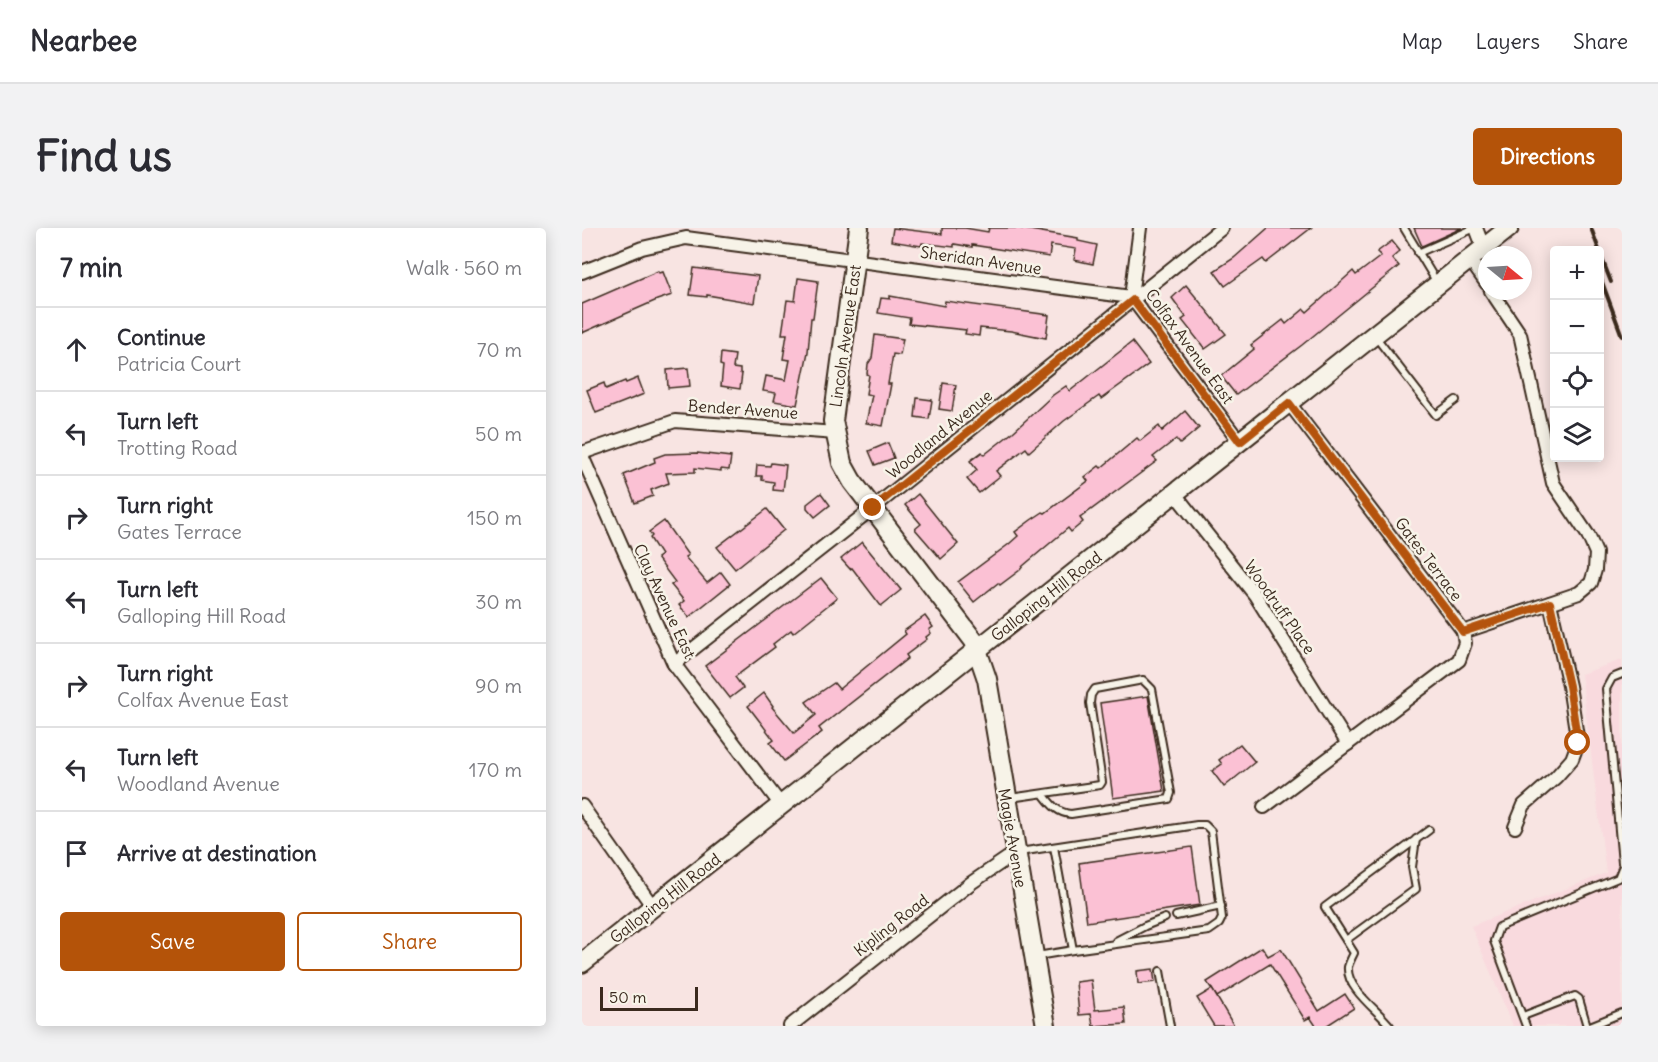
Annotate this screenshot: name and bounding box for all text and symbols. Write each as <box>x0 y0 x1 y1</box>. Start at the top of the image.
text: Nearbee <box>30 23 137 59</box>
text: Map <box>1402 28 1442 55</box>
text: Layers <box>1475 28 1540 55</box>
text: Share <box>1573 28 1628 55</box>
button: Directions <box>1473 128 1622 185</box>
text: Find us <box>36 130 172 182</box>
street label: Sheridan Avenue <box>919 242 1043 278</box>
north arrow <box>1478 246 1532 300</box>
map controls <box>1550 246 1604 462</box>
button: + <box>1550 246 1604 300</box>
text: 7 min <box>60 251 123 284</box>
text: Walk · 560 m <box>406 255 522 280</box>
street label: Lincoln Avenue East <box>825 263 865 409</box>
street label: Colfax Avenue East <box>1142 285 1239 408</box>
button: − <box>1550 300 1604 354</box>
text: Continue <box>117 323 206 351</box>
icon: ahead <box>60 333 93 366</box>
text: 70 m <box>477 337 522 362</box>
text: Patricia Court <box>117 351 241 376</box>
button: locate <box>1550 354 1604 408</box>
street label: Woodland Avenue <box>882 385 996 483</box>
street label: Bender Avenue <box>687 395 799 423</box>
text: Turn left <box>117 407 198 435</box>
button: layers <box>1550 408 1604 462</box>
icon: left <box>60 417 93 450</box>
text: 50 m <box>475 421 522 446</box>
text: Trotting Road <box>117 435 238 460</box>
text: Turn right <box>117 491 213 519</box>
route end <box>859 494 885 520</box>
icon: right <box>60 501 93 534</box>
text: 150 m <box>467 505 522 530</box>
street label: Gates Terrace <box>1391 513 1467 605</box>
text: Gates Terrace <box>117 519 242 544</box>
street label: Clay Avenue East <box>630 540 701 662</box>
street label: Galloping Hill Road <box>987 547 1105 645</box>
street label: Woodruff Place <box>1240 556 1320 658</box>
text: Turn left <box>117 575 198 603</box>
icon: left <box>60 585 93 618</box>
text: 30 m <box>475 589 522 614</box>
text: Galloping Hill Road <box>117 603 286 628</box>
text: Turn right <box>117 659 213 687</box>
icon: right <box>60 669 93 702</box>
text: 90 m <box>475 673 522 698</box>
text: Colfax Avenue East <box>117 687 288 712</box>
route start <box>1564 729 1590 755</box>
text: Turn left <box>117 743 198 771</box>
icon: left <box>60 753 93 786</box>
text: 170 m <box>469 757 522 782</box>
text: Woodland Avenue <box>117 771 280 796</box>
street label: Magie Avenue <box>994 787 1032 889</box>
icon: arrive <box>60 837 93 870</box>
text: Arrive at destination <box>117 839 317 867</box>
street label: Galloping Hill Road <box>606 849 724 947</box>
street label: Kipling Road <box>850 890 932 960</box>
button: Save <box>60 912 285 971</box>
button: Share <box>297 912 522 971</box>
scale bar <box>600 984 698 1012</box>
text: 50 m <box>609 987 647 1007</box>

